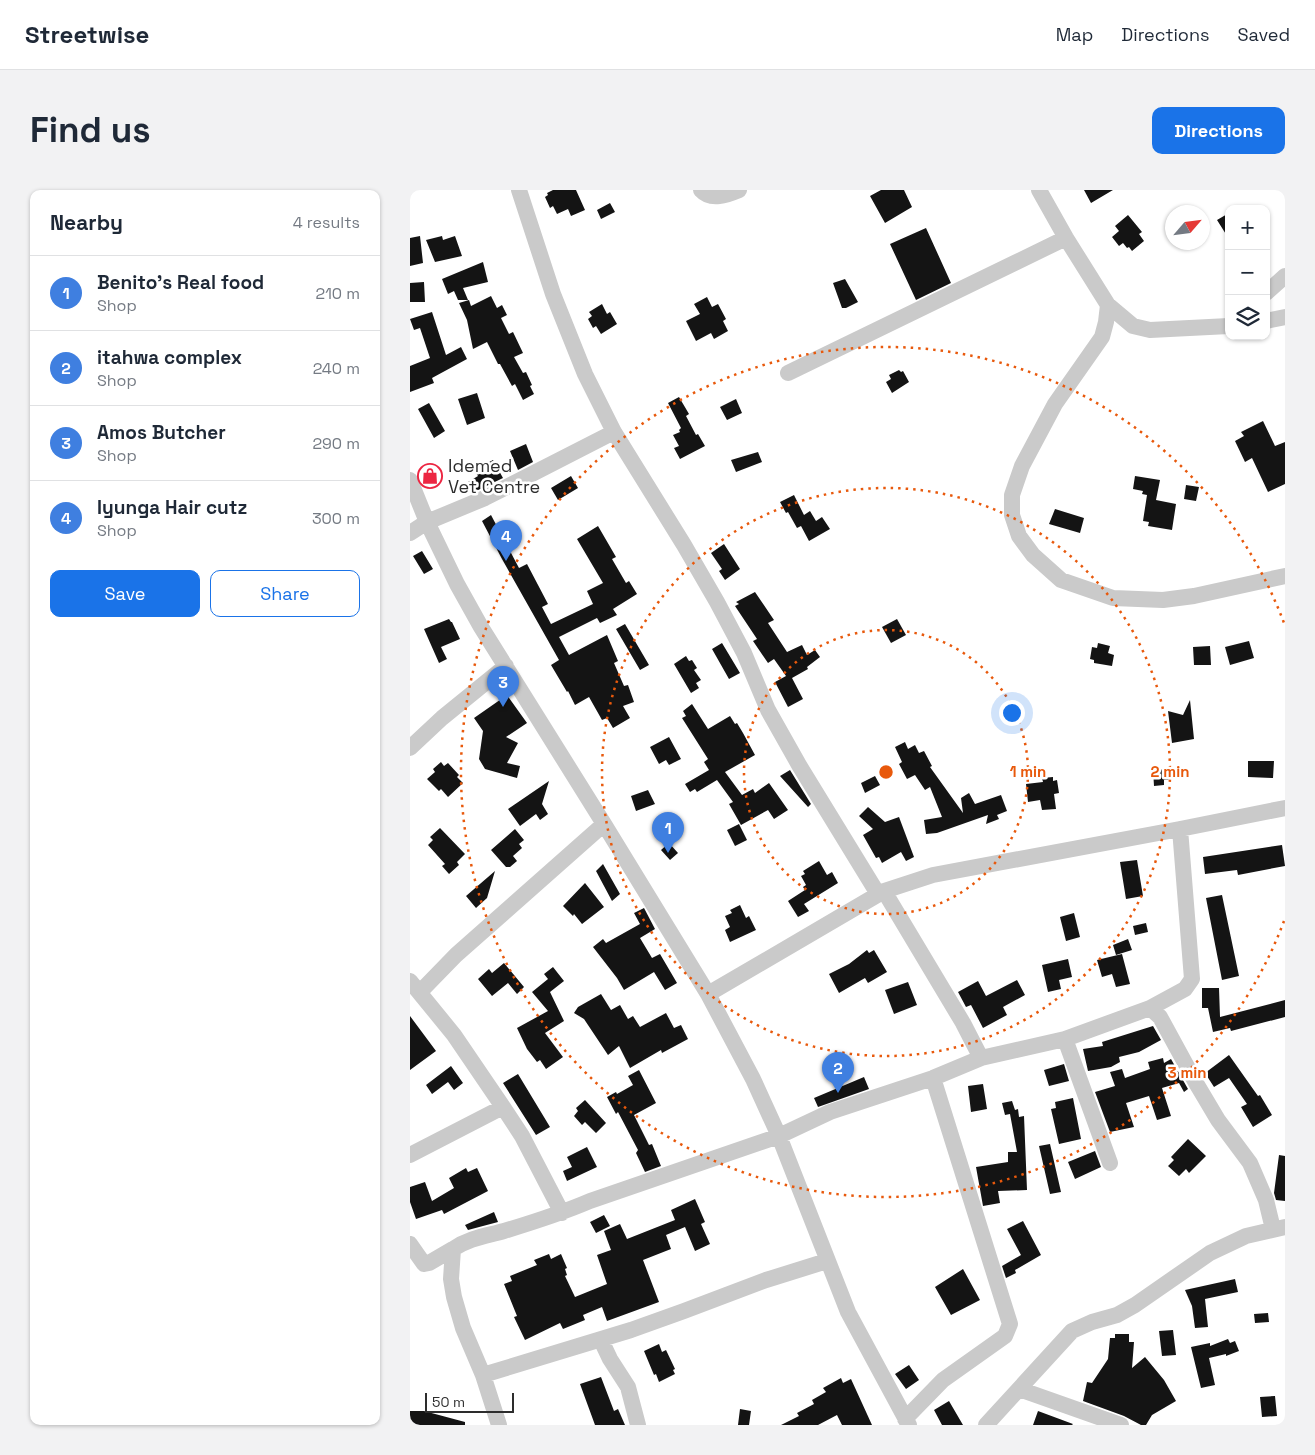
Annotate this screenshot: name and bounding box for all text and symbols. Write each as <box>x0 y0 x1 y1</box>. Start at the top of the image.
text: Streetwise <box>25 19 149 50</box>
text: Map <box>1056 23 1093 46</box>
text: Directions <box>1121 23 1210 46</box>
text: Saved <box>1238 23 1290 46</box>
button: Directions <box>1152 107 1285 154</box>
text: Find us <box>30 108 151 152</box>
north arrow <box>1165 205 1210 250</box>
map controls <box>1225 205 1270 340</box>
button: + <box>1225 205 1270 250</box>
text: Nearby <box>50 209 123 236</box>
text: 4 results <box>293 212 360 233</box>
button: − <box>1225 250 1270 295</box>
text: Benito's Real food <box>97 270 264 295</box>
text: 1 <box>62 283 70 304</box>
text: 210 m <box>316 283 360 304</box>
text: Shop <box>97 295 137 316</box>
button: layers <box>1225 295 1270 340</box>
text: itahwa complex <box>97 345 242 370</box>
text: 2 <box>61 358 71 379</box>
text: 240 m <box>313 358 360 379</box>
text: Shop <box>97 370 137 391</box>
text: Amos Butcher <box>97 420 226 445</box>
text: 3 <box>61 433 71 454</box>
text: 290 m <box>312 433 360 454</box>
text: Shop <box>97 445 137 466</box>
place label: Idemed Vet Centre <box>448 454 540 498</box>
shop icon: Idemed Vet Centre <box>417 463 443 489</box>
text: Iyunga Hair cutz <box>97 495 247 520</box>
text: 4 <box>61 508 71 529</box>
text: 300 m <box>312 508 360 529</box>
text: Shop <box>97 520 137 541</box>
pin: 4 <box>490 520 522 561</box>
button: Save <box>50 570 200 617</box>
button: Share <box>210 570 360 617</box>
pin: 3 <box>487 666 519 707</box>
your location <box>999 700 1025 726</box>
text: 1 min <box>1010 762 1046 781</box>
text: 2 min <box>1151 762 1189 781</box>
centre of rings <box>877 763 895 781</box>
pin: 1 <box>652 812 684 853</box>
pin: 2 <box>822 1052 854 1093</box>
text: 3 min <box>1168 1063 1206 1082</box>
scale bar <box>425 1390 514 1413</box>
text: 50 m <box>432 1393 465 1411</box>

